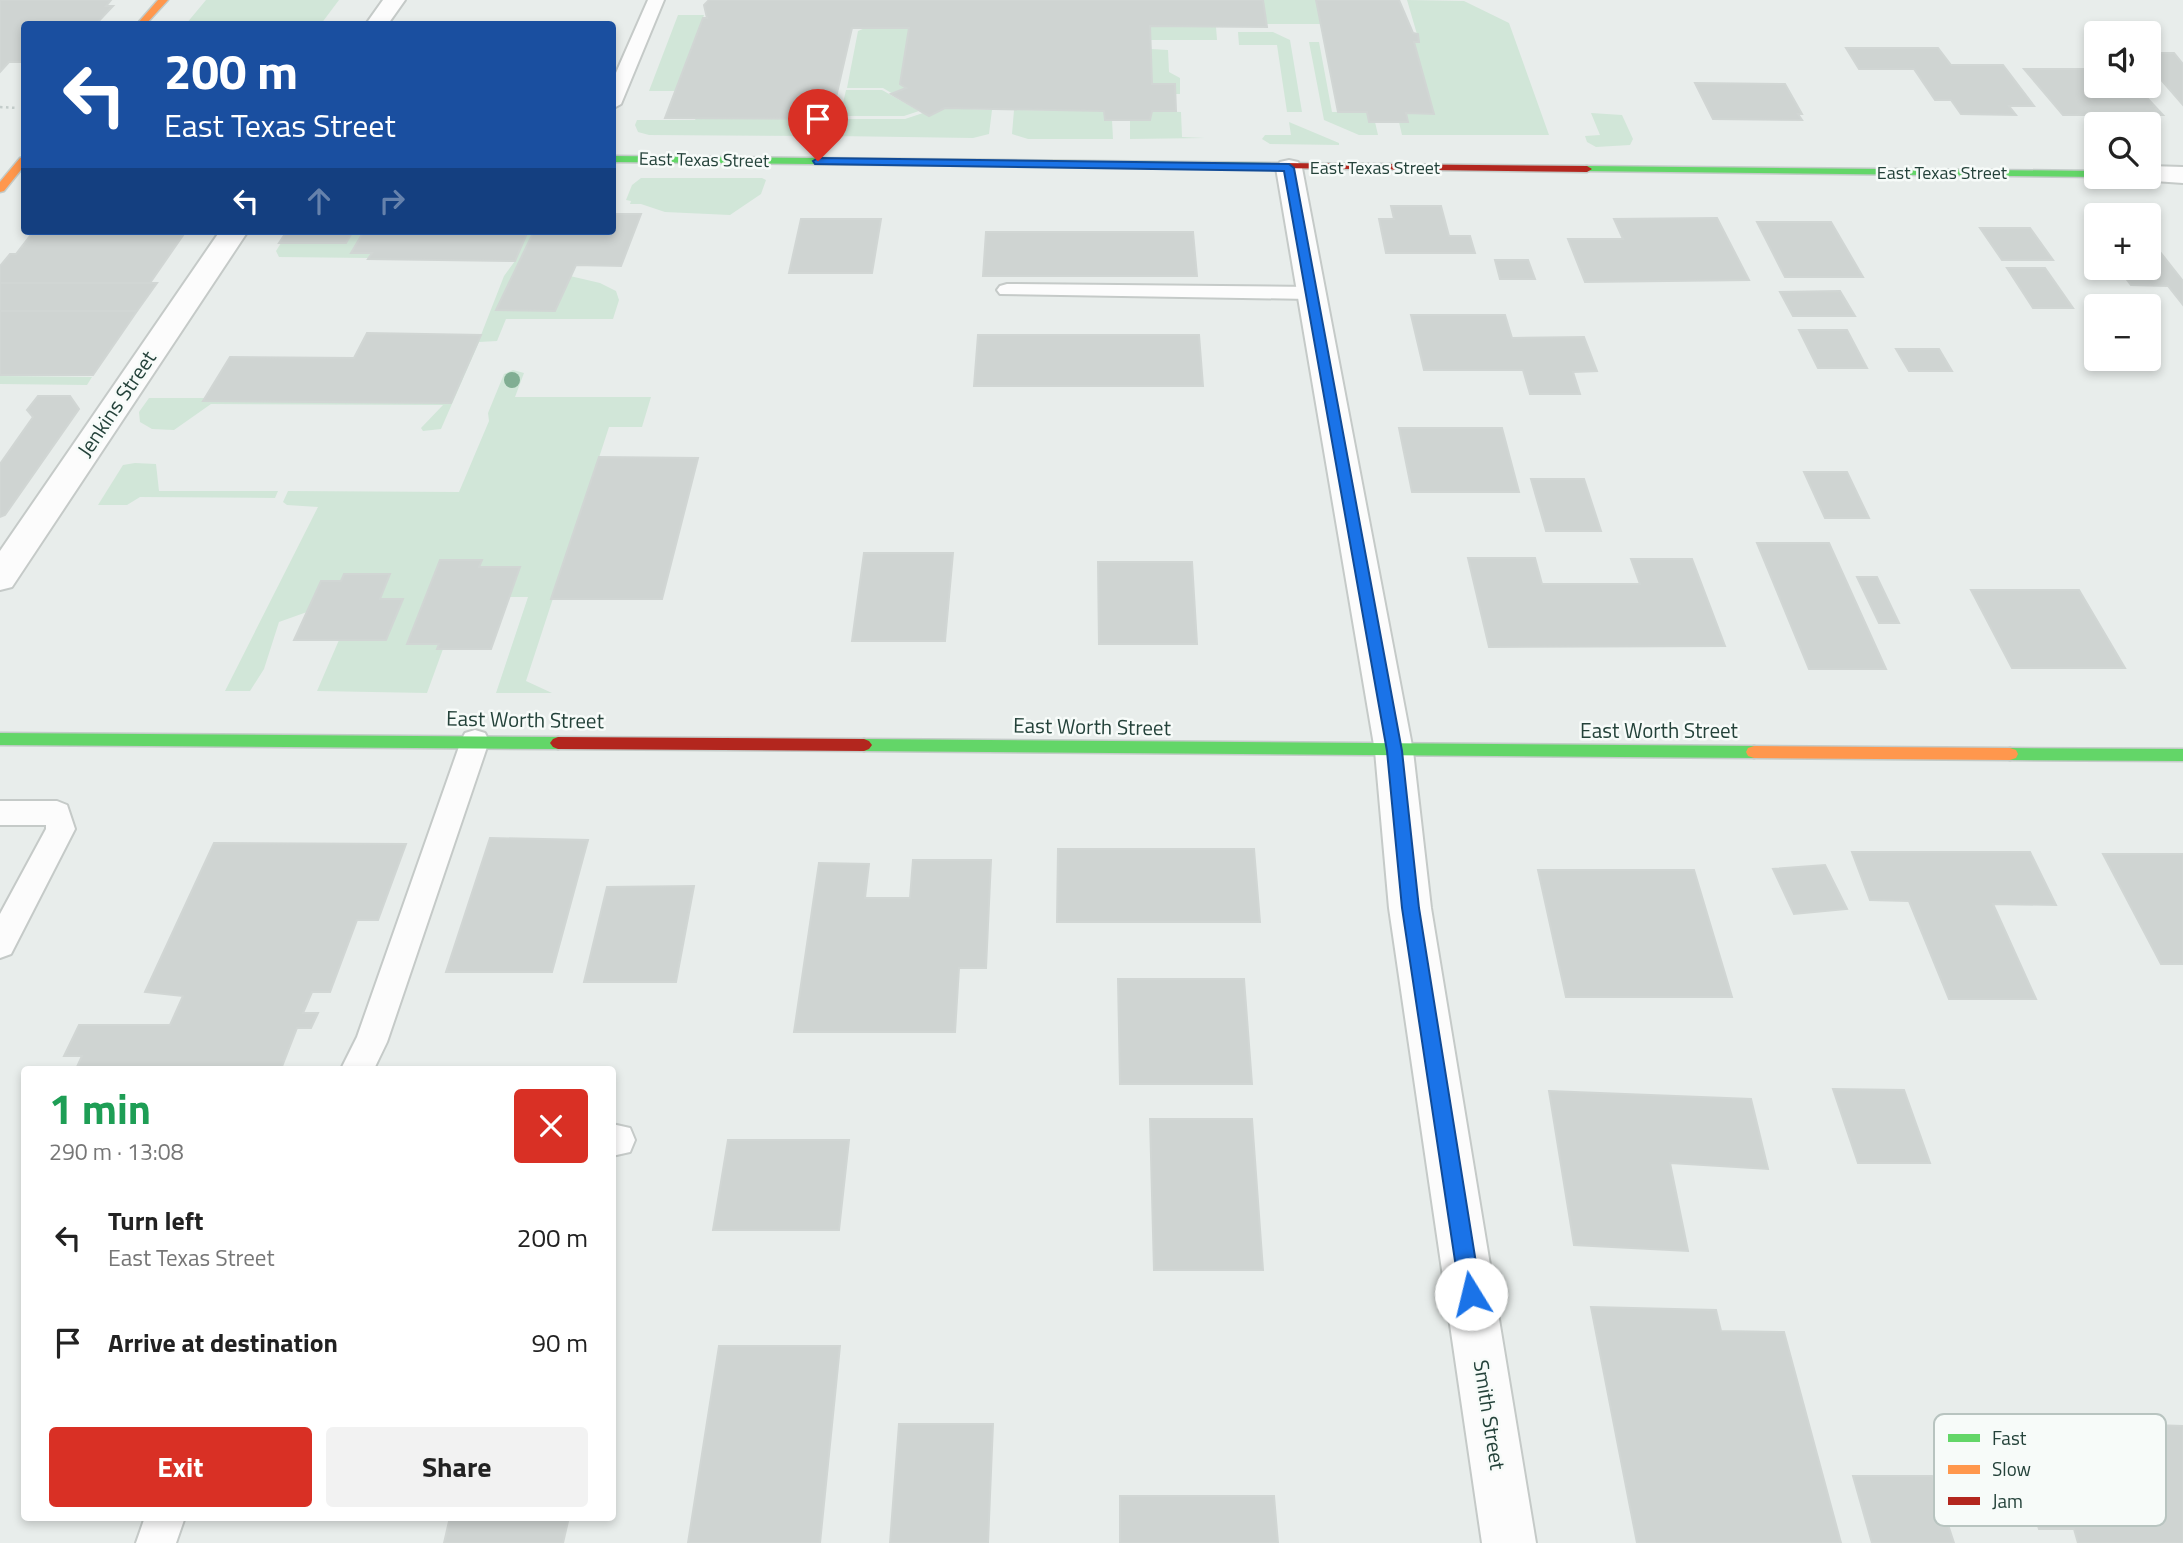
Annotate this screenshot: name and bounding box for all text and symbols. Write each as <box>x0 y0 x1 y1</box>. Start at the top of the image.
map controls <box>2084 21 2161 371</box>
button: sound <box>2084 21 2161 98</box>
text: 200 m <box>164 33 298 108</box>
icon: left <box>49 49 140 140</box>
pin <box>788 89 848 161</box>
icon: arrive <box>799 100 837 138</box>
text: East Texas Street <box>164 101 396 149</box>
button: search <box>2084 112 2161 189</box>
street label: East Texas Street <box>639 145 770 174</box>
street label: East Texas Street <box>1310 154 1441 181</box>
street label: East Texas Street <box>1877 159 2008 186</box>
icon: left <box>227 182 265 220</box>
icon: ahead <box>300 182 338 220</box>
icon: right <box>373 182 411 220</box>
button: + <box>2084 203 2161 280</box>
button: − <box>2084 294 2161 371</box>
street label: Jenkins Street <box>69 343 164 463</box>
street label: East Worth Street <box>446 702 605 736</box>
street label: East Worth Street <box>1013 709 1172 743</box>
street label: East Worth Street <box>1580 714 1739 746</box>
text: 1 min <box>49 1076 151 1140</box>
button: close <box>514 1089 588 1163</box>
text: 290 m · 13:08 <box>49 1134 184 1169</box>
text: Turn left <box>108 1201 203 1240</box>
text: 200 m <box>517 1218 588 1257</box>
icon: left <box>49 1219 87 1257</box>
text: East Texas Street <box>108 1240 274 1275</box>
position arrow <box>1434 1257 1508 1331</box>
text: Arrive at destination <box>108 1323 338 1362</box>
text: 90 m <box>531 1323 588 1362</box>
icon: arrive <box>49 1324 87 1362</box>
street label: Smith Street <box>1466 1358 1515 1473</box>
legend <box>1934 1414 2166 1526</box>
text: Fast <box>1992 1423 2027 1452</box>
button: Exit <box>49 1427 312 1507</box>
button: Share <box>326 1427 588 1507</box>
text: Slow <box>1992 1454 2031 1483</box>
text: Jam <box>1992 1486 2023 1515</box>

